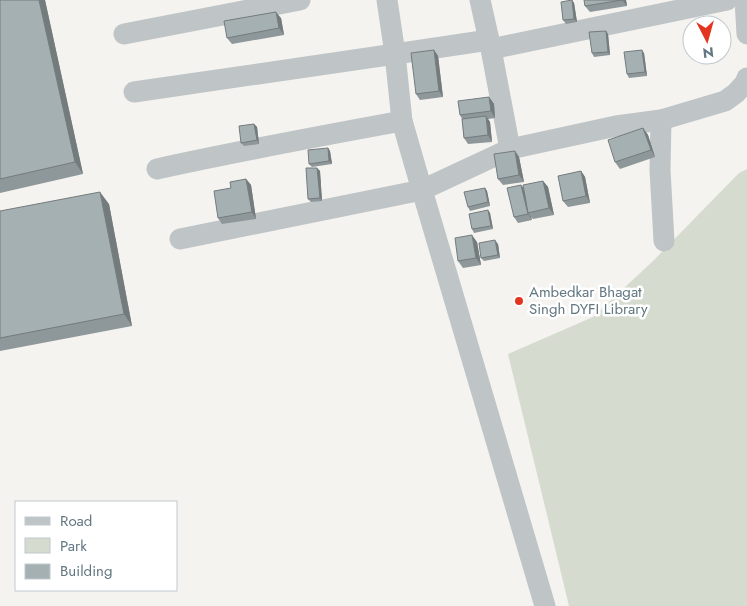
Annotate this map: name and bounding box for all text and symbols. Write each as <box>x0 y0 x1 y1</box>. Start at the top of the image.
north arrow <box>682 15 732 65</box>
text: N <box>702 42 715 63</box>
place label: Ambedkar Bhagat Singh DYFI Library <box>529 281 648 320</box>
marker: Ambedkar Bhagat Singh DYFI Library <box>513 295 525 307</box>
legend <box>15 501 178 591</box>
text: Road <box>60 510 92 532</box>
text: Park <box>60 535 87 557</box>
text: Building <box>60 560 112 582</box>

